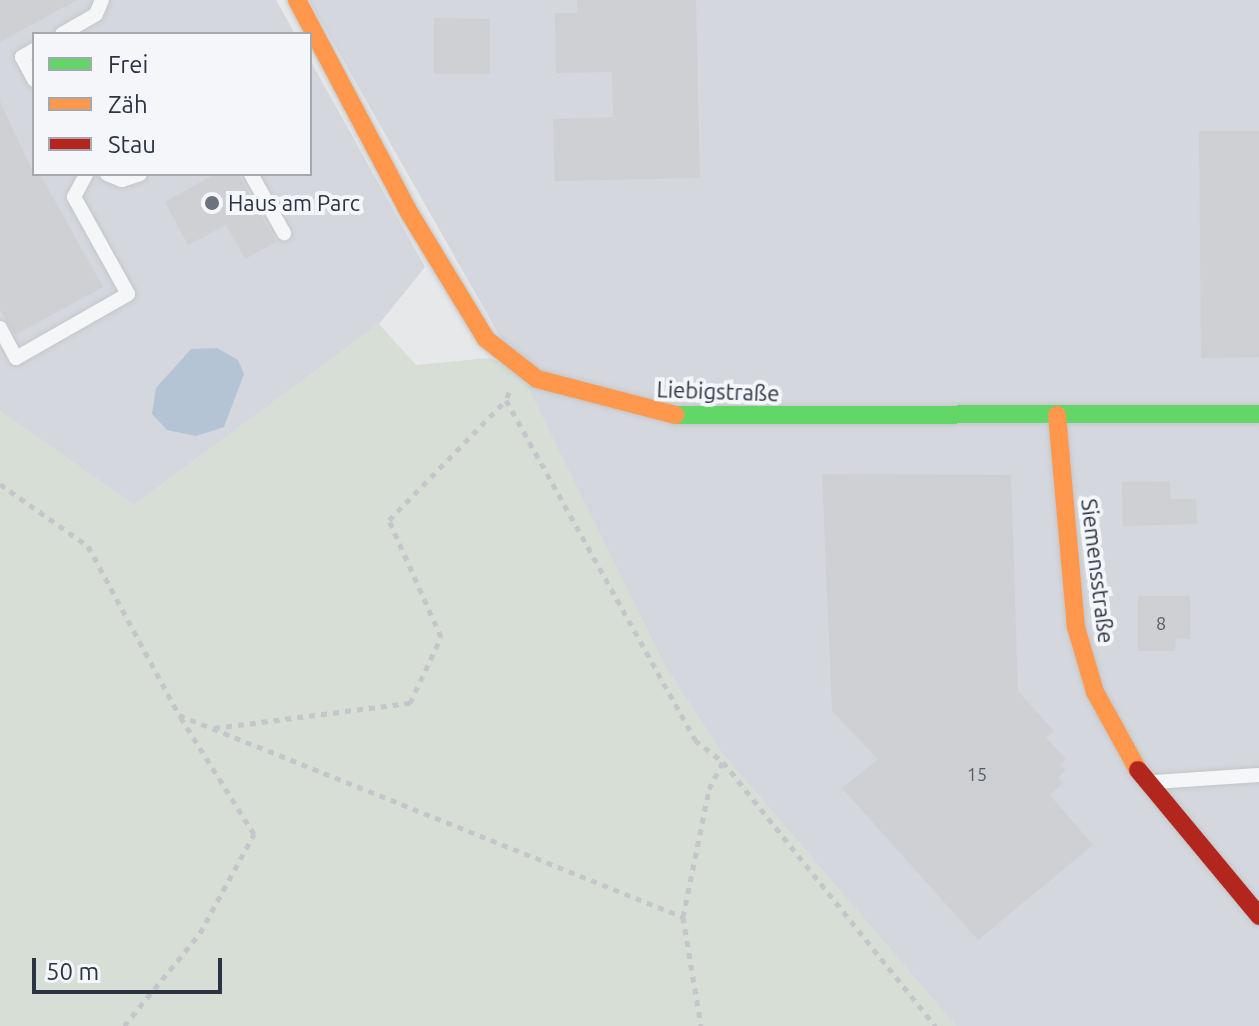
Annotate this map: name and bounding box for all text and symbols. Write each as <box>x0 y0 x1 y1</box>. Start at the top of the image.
legend <box>32 32 312 176</box>
text: Frei <box>108 51 148 78</box>
text: Zäh <box>108 91 148 118</box>
text: Stau <box>108 131 156 158</box>
place label: Haus am Parc <box>228 190 360 216</box>
marker: Haus am Parc <box>203 194 221 212</box>
street label: Liebigstraße <box>656 376 780 406</box>
street label: Siemensstraße <box>1076 497 1120 645</box>
house number: 8 <box>1156 612 1166 634</box>
house number: 15 <box>967 763 987 785</box>
scale bar <box>36 942 226 992</box>
text: 50 m <box>46 958 99 985</box>

